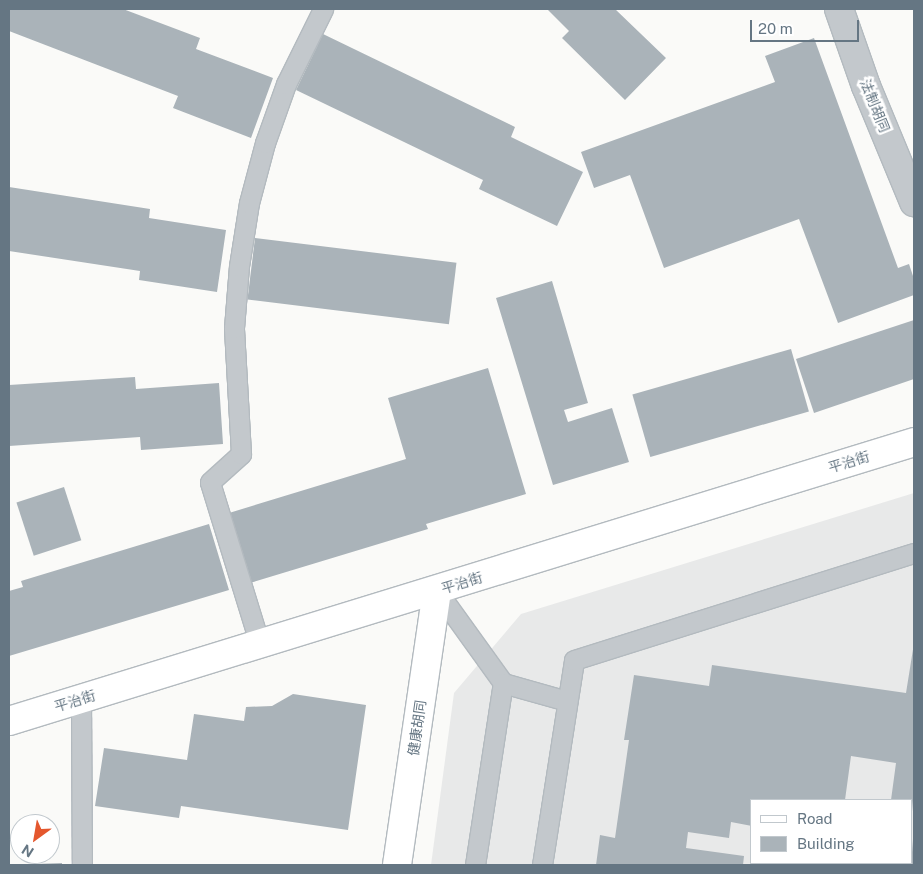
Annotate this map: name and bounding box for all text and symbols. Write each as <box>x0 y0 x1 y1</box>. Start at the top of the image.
scale bar <box>753 10 862 42</box>
text: 20 m <box>758 20 793 37</box>
street label: 法制胡同 <box>857 77 893 135</box>
street label: 平治街 <box>826 448 872 476</box>
street label: 平治街 <box>439 569 485 597</box>
street label: 平治街 <box>52 687 98 715</box>
street label: 健康胡同 <box>405 699 429 757</box>
legend <box>750 799 913 864</box>
text: Road <box>797 810 833 827</box>
north arrow <box>10 814 60 864</box>
text: Building <box>797 835 855 852</box>
text: N <box>19 841 36 861</box>

